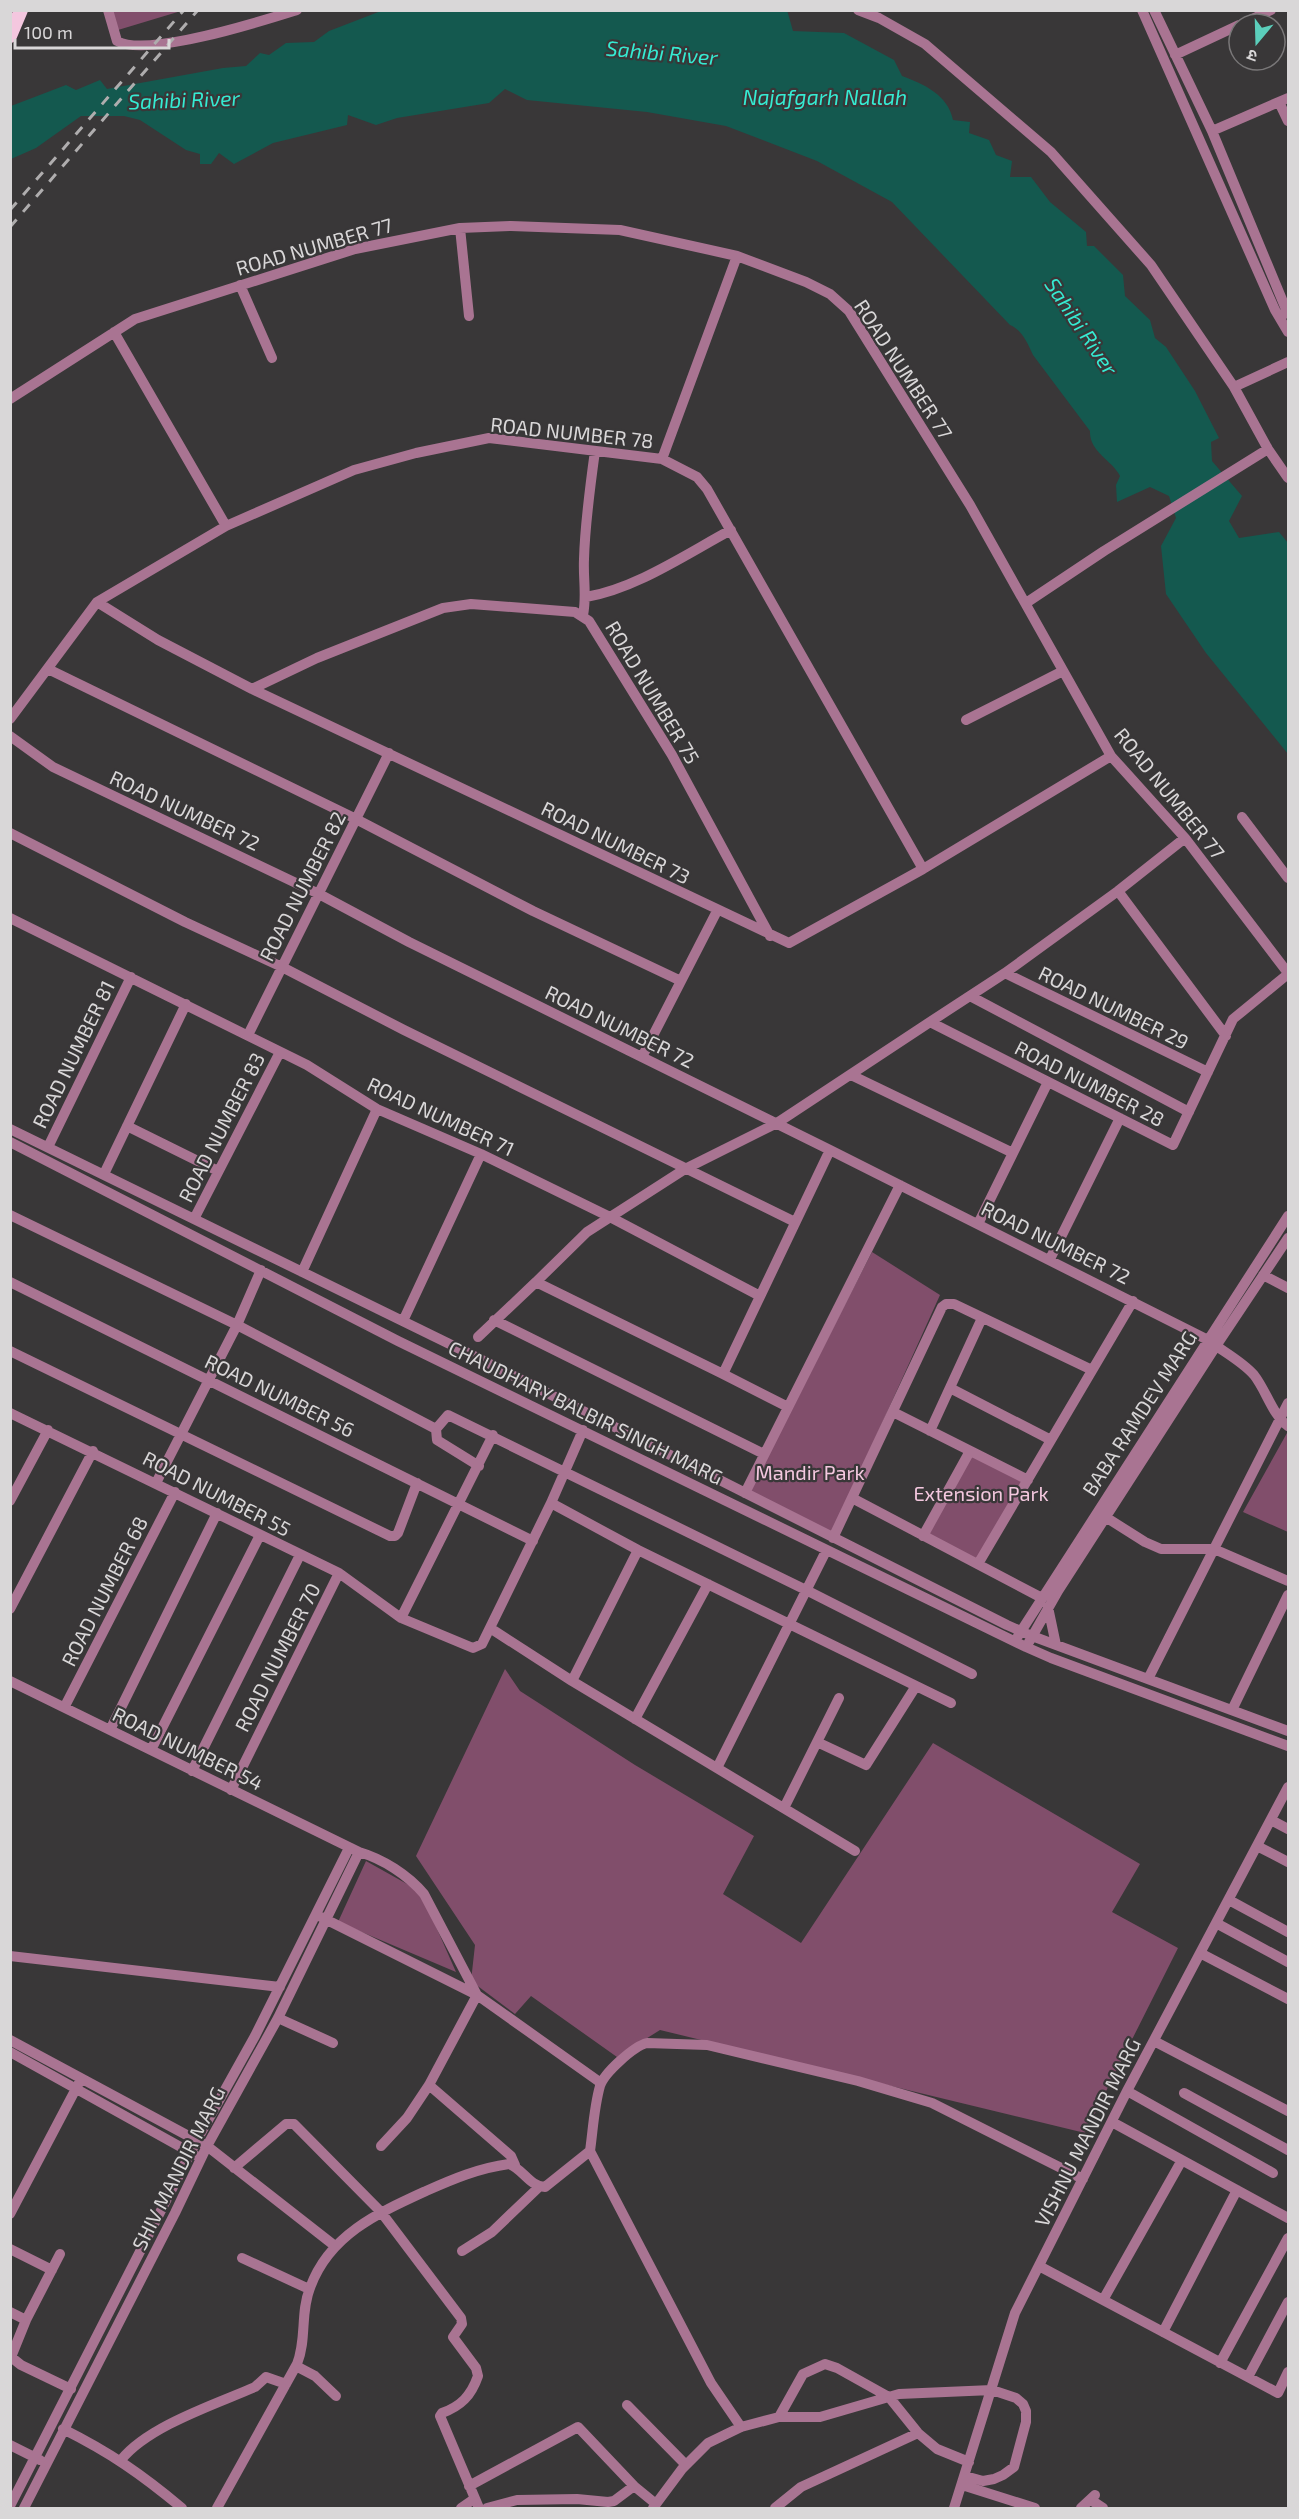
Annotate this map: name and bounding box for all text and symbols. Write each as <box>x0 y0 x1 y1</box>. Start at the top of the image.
scale bar <box>15 12 170 50</box>
north arrow <box>1227 12 1287 72</box>
text: 100 m <box>24 21 73 43</box>
water label: Sahibi River <box>605 35 719 69</box>
text: उ <box>1244 46 1259 67</box>
water label: Najafgarh Nallah <box>743 84 907 110</box>
water label: Sahibi River <box>128 85 241 113</box>
street label: ROAD NUMBER 77 <box>233 212 395 280</box>
water label: Sahibi River <box>1040 273 1124 380</box>
street label: ROAD NUMBER 77 <box>850 295 958 443</box>
street label: ROAD NUMBER 78 <box>489 412 655 452</box>
street label: ROAD NUMBER 75 <box>601 616 705 768</box>
street label: ROAD NUMBER 77 <box>1110 723 1230 863</box>
street label: ROAD NUMBER 72 <box>106 765 264 855</box>
street label: ROAD NUMBER 73 <box>538 796 694 888</box>
street label: ROAD NUMBER 82 <box>254 807 350 965</box>
street label: ROAD NUMBER 29 <box>1035 960 1193 1054</box>
street label: ROAD NUMBER 81 <box>27 976 119 1132</box>
street label: ROAD NUMBER 72 <box>542 980 698 1072</box>
street label: ROAD NUMBER 28 <box>1011 1035 1169 1131</box>
street label: ROAD NUMBER 83 <box>173 1048 269 1206</box>
street label: ROAD NUMBER 71 <box>364 1071 518 1161</box>
street label: ROAD NUMBER 72 <box>978 1196 1134 1288</box>
street label: BABA RAMDEV MARG <box>1077 1326 1201 1500</box>
street label: CHAUDHARY BALBIR SINGH MARG <box>445 1335 727 1489</box>
street label: ROAD NUMBER 56 <box>201 1348 359 1442</box>
street label: ROAD NUMBER 55 <box>139 1445 295 1541</box>
park label: Mandir Park <box>755 1460 865 1484</box>
park label: Extension Park <box>913 1481 1049 1505</box>
street label: ROAD NUMBER 68 <box>56 1512 152 1670</box>
street label: ROAD NUMBER 70 <box>229 1579 325 1735</box>
street label: ROAD NUMBER 54 <box>109 1701 267 1795</box>
street label: VISHNU MANDIR MARG <box>1029 2034 1145 2230</box>
street label: SHIV MANDIR MARG <box>126 2082 230 2254</box>

